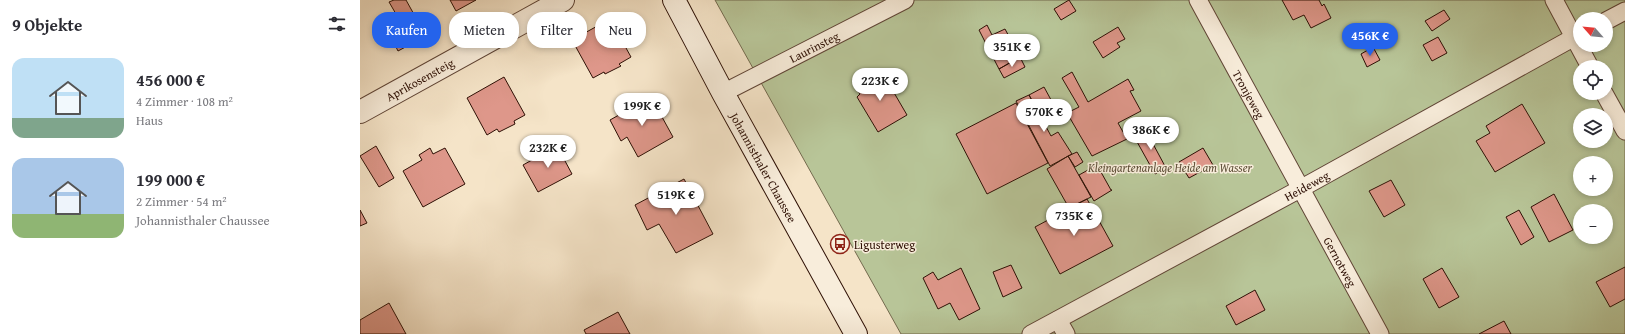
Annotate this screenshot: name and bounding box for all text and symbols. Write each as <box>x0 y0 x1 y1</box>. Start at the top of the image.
text: 9 Objekte <box>12 12 82 37</box>
chip: Kaufen <box>372 12 441 48</box>
chip: Mieten <box>449 12 519 48</box>
chip: Filter <box>527 12 587 48</box>
chip: Neu <box>595 12 646 48</box>
north arrow <box>1573 12 1613 52</box>
map controls <box>1573 12 1613 244</box>
icon: filters <box>326 13 348 35</box>
pin: 456K € <box>1337 23 1403 57</box>
text: 456K € <box>1351 26 1389 45</box>
street label: Laurinsteg <box>786 27 842 66</box>
pin: 351K € <box>979 34 1045 68</box>
text: 351K € <box>993 37 1031 56</box>
street label: Aprikosensteig <box>382 54 457 105</box>
button: locate <box>1573 60 1613 100</box>
text: 456 000 € <box>136 67 205 92</box>
street label: Tronjeweg <box>1229 67 1269 121</box>
pin: 223K € <box>847 68 913 102</box>
text: 223K € <box>861 71 899 90</box>
icon: home <box>44 74 92 122</box>
text: 4 Zimmer · 108 m² <box>136 92 233 111</box>
pin: 199K € <box>609 93 675 127</box>
text: 199K € <box>623 96 661 115</box>
pin: 570K € <box>1011 99 1077 133</box>
text: 570K € <box>1025 102 1063 121</box>
street label: Johannisthaler Chaussee <box>726 107 801 226</box>
button: layers <box>1573 108 1613 148</box>
text: Haus <box>136 111 163 130</box>
pin: 386K € <box>1118 117 1184 151</box>
text: 386K € <box>1132 120 1170 139</box>
pin: 232K € <box>515 135 581 169</box>
text: 232K € <box>529 138 567 157</box>
button: + <box>1573 156 1613 196</box>
park label: Kleingartenanlage Heide am Wasser <box>1087 159 1252 176</box>
street label: Heideweg <box>1281 166 1332 205</box>
text: 199 000 € <box>136 167 205 192</box>
icon: home <box>44 174 92 222</box>
pin: 519K € <box>643 182 709 216</box>
text: 519K € <box>657 185 695 204</box>
text: 2 Zimmer · 54 m² <box>136 192 227 211</box>
pin: 735K € <box>1041 203 1107 237</box>
button: − <box>1573 204 1613 244</box>
text: 735K € <box>1055 206 1093 225</box>
text: Johannisthaler Chaussee <box>136 211 270 230</box>
bus stop icon: Ligusterweg <box>829 233 851 255</box>
street label: Gernotweg <box>1320 234 1361 290</box>
place label: Ligusterweg <box>854 236 915 253</box>

